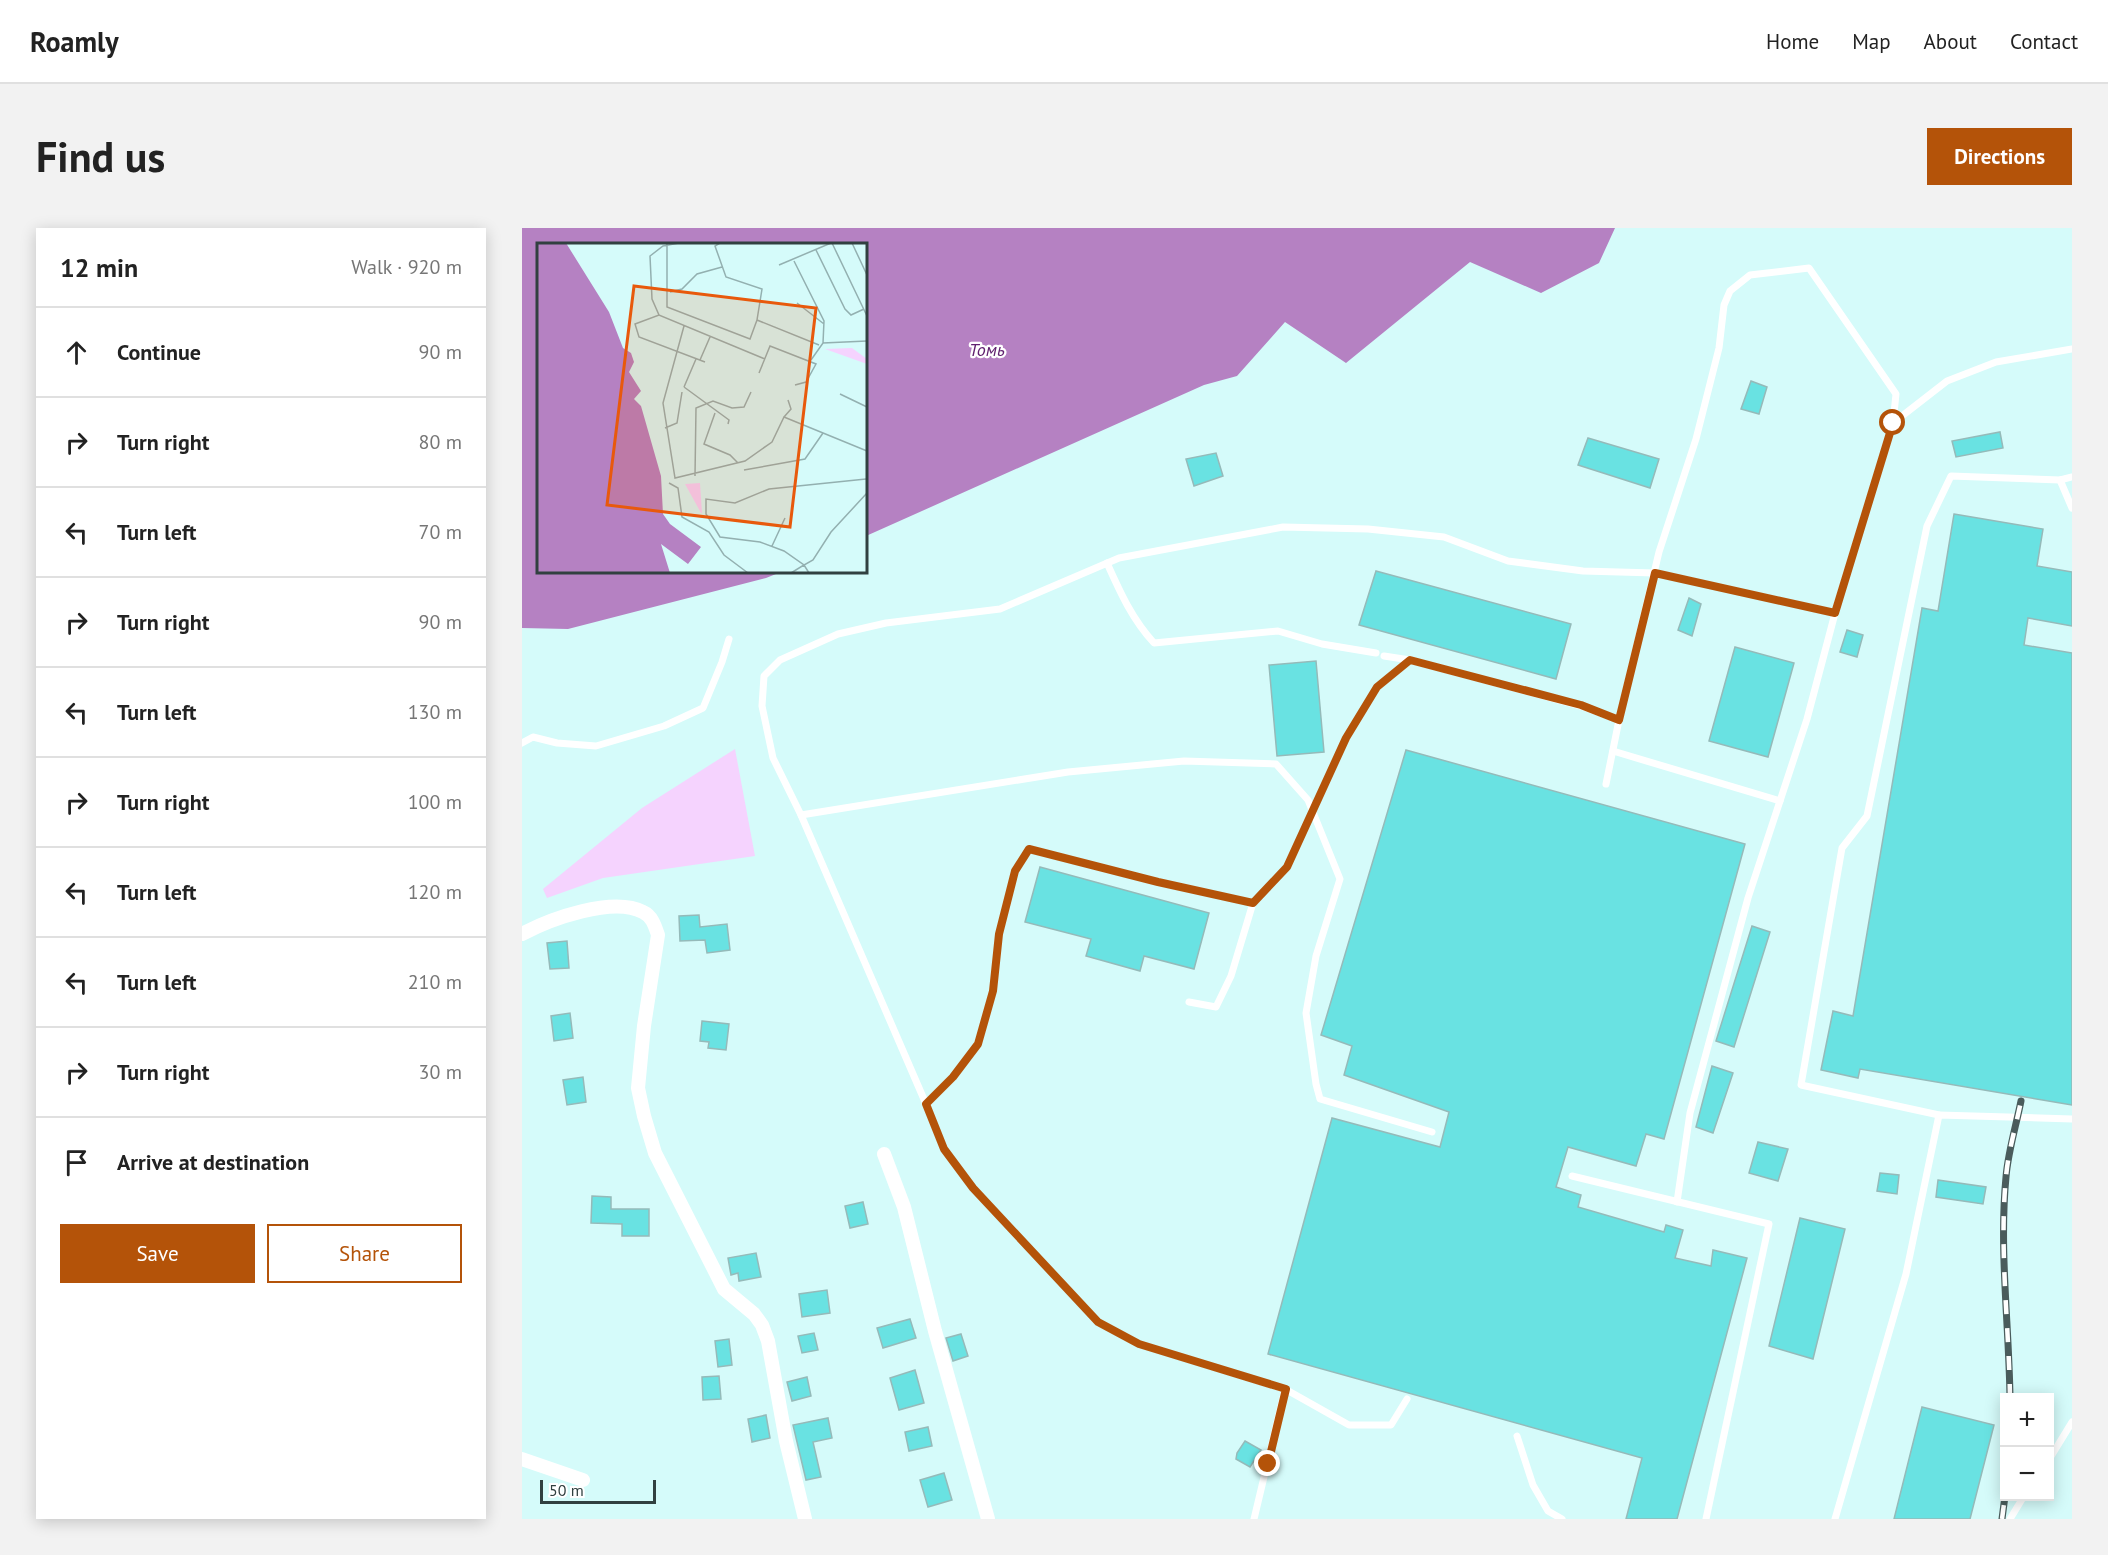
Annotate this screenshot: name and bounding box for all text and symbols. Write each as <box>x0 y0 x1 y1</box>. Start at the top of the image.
text: Roamly <box>30 23 119 60</box>
text: Home <box>1766 28 1819 55</box>
text: Map <box>1852 28 1891 55</box>
text: About <box>1924 28 1977 55</box>
text: Contact <box>2010 28 2078 55</box>
button: Directions <box>1927 128 2072 185</box>
text: Find us <box>36 129 165 184</box>
inset map <box>537 243 867 573</box>
text: 12 min <box>60 251 138 284</box>
text: Walk · 920 m <box>351 254 462 280</box>
icon: ahead <box>60 336 93 369</box>
text: Continue <box>117 338 201 366</box>
water label: Томь <box>969 338 1005 361</box>
text: 90 m <box>419 339 462 365</box>
route start <box>1879 409 1905 435</box>
icon: right <box>60 426 93 459</box>
text: Turn right <box>117 428 209 456</box>
text: 80 m <box>419 429 462 455</box>
icon: left <box>60 516 93 549</box>
text: Turn left <box>117 518 197 546</box>
text: 70 m <box>419 519 462 545</box>
icon: right <box>60 606 93 639</box>
text: Turn right <box>117 608 209 636</box>
text: 90 m <box>419 609 462 635</box>
icon: left <box>60 696 93 729</box>
text: Turn left <box>117 698 197 726</box>
text: 130 m <box>408 699 462 725</box>
icon: right <box>60 786 93 819</box>
text: Turn right <box>117 788 209 816</box>
text: 100 m <box>408 789 462 815</box>
icon: left <box>60 876 93 909</box>
text: Turn left <box>117 878 197 906</box>
text: 120 m <box>408 879 462 905</box>
icon: left <box>60 966 93 999</box>
text: Turn left <box>117 968 197 996</box>
text: 210 m <box>408 969 462 995</box>
icon: right <box>60 1056 93 1089</box>
text: Turn right <box>117 1058 209 1086</box>
text: 30 m <box>419 1059 462 1085</box>
icon: arrive <box>60 1146 93 1179</box>
text: Arrive at destination <box>117 1148 309 1176</box>
button: Save <box>60 1224 255 1283</box>
button: Share <box>267 1224 462 1283</box>
map controls <box>2000 1393 2054 1501</box>
button: + <box>2000 1393 2054 1447</box>
button: − <box>2000 1447 2054 1501</box>
route end <box>1254 1450 1280 1476</box>
scale bar <box>540 1477 656 1504</box>
text: 50 m <box>549 1480 584 1500</box>

